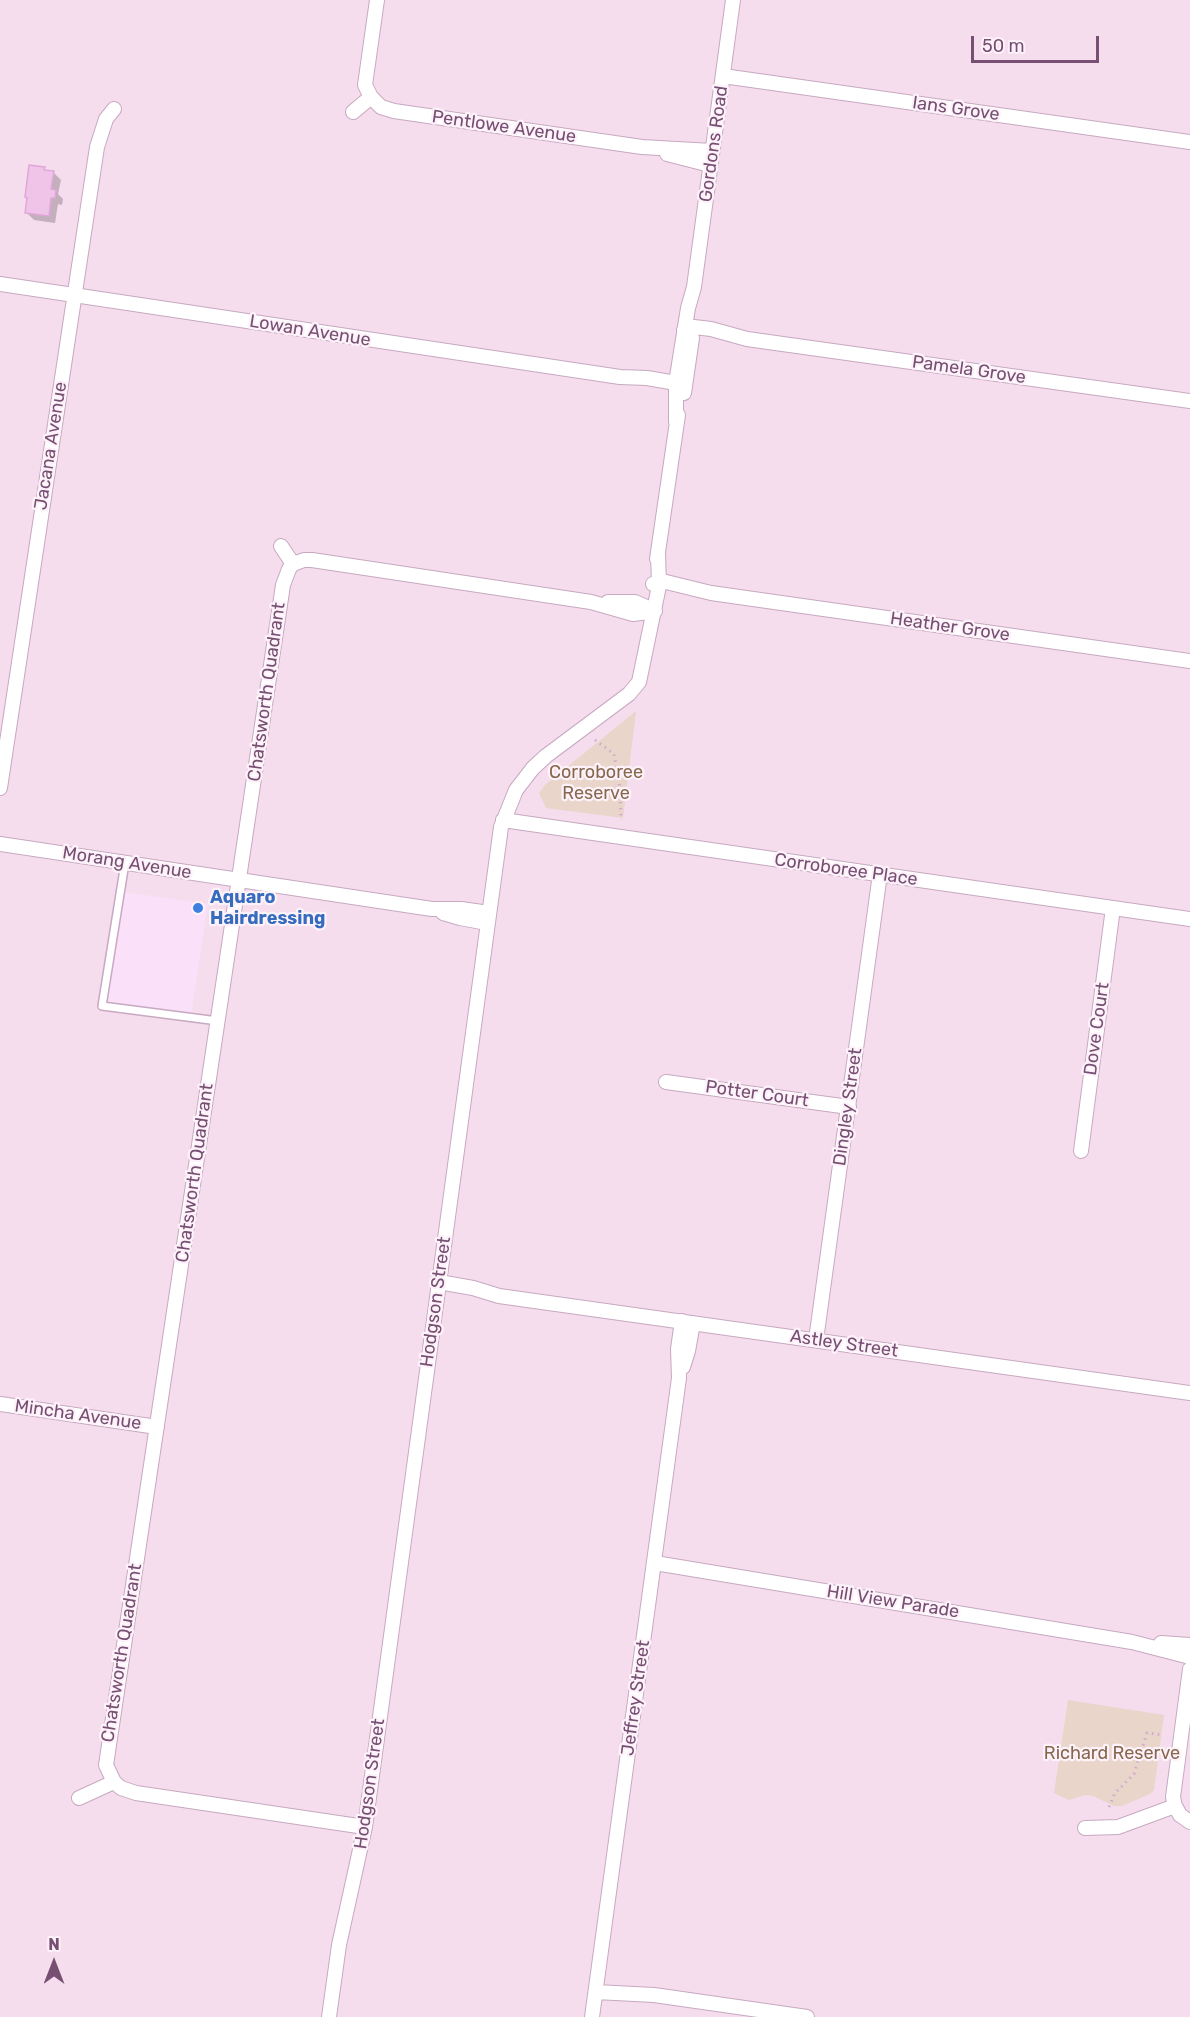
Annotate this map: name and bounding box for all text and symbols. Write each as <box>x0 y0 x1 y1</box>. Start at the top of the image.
scale bar <box>974 24 1102 62</box>
text: 50 m <box>982 35 1025 57</box>
street label: Gordons Road <box>695 84 733 204</box>
street label: Ians Grove <box>911 92 1001 126</box>
street label: Pentlowe Avenue <box>430 106 578 148</box>
street label: Lowan Avenue <box>248 311 372 351</box>
street label: Pamela Grove <box>911 351 1027 389</box>
street label: Jacana Avenue <box>30 380 72 512</box>
street label: Chatsworth Quadrant <box>244 601 290 783</box>
street label: Heather Grove <box>889 608 1011 646</box>
park label: Corroboree Reserve <box>549 762 643 804</box>
street label: Morang Avenue <box>61 842 193 884</box>
street label: Corroboree Place <box>773 849 919 891</box>
place label: Aquaro Hairdressing <box>210 887 325 930</box>
marker: Aquaro Hairdressing <box>191 901 205 915</box>
street label: Dove Court <box>1080 981 1114 1077</box>
street label: Dingley Street <box>829 1047 867 1167</box>
street label: Potter Court <box>704 1076 810 1112</box>
street label: Chatsworth Quadrant <box>172 1082 218 1264</box>
street label: Hodgson Street <box>416 1235 456 1369</box>
street label: Astley Street <box>789 1326 899 1362</box>
street label: Mincha Avenue <box>13 1395 143 1435</box>
street label: Chatsworth Quadrant <box>97 1562 147 1744</box>
street label: Hill View Parade <box>825 1581 961 1623</box>
street label: Jeffrey Street <box>617 1639 655 1757</box>
street label: Hodgson Street <box>350 1717 390 1851</box>
park label: Richard Reserve <box>1044 1743 1180 1765</box>
north arrow <box>24 1933 84 1993</box>
text: N <box>48 1935 60 1954</box>

